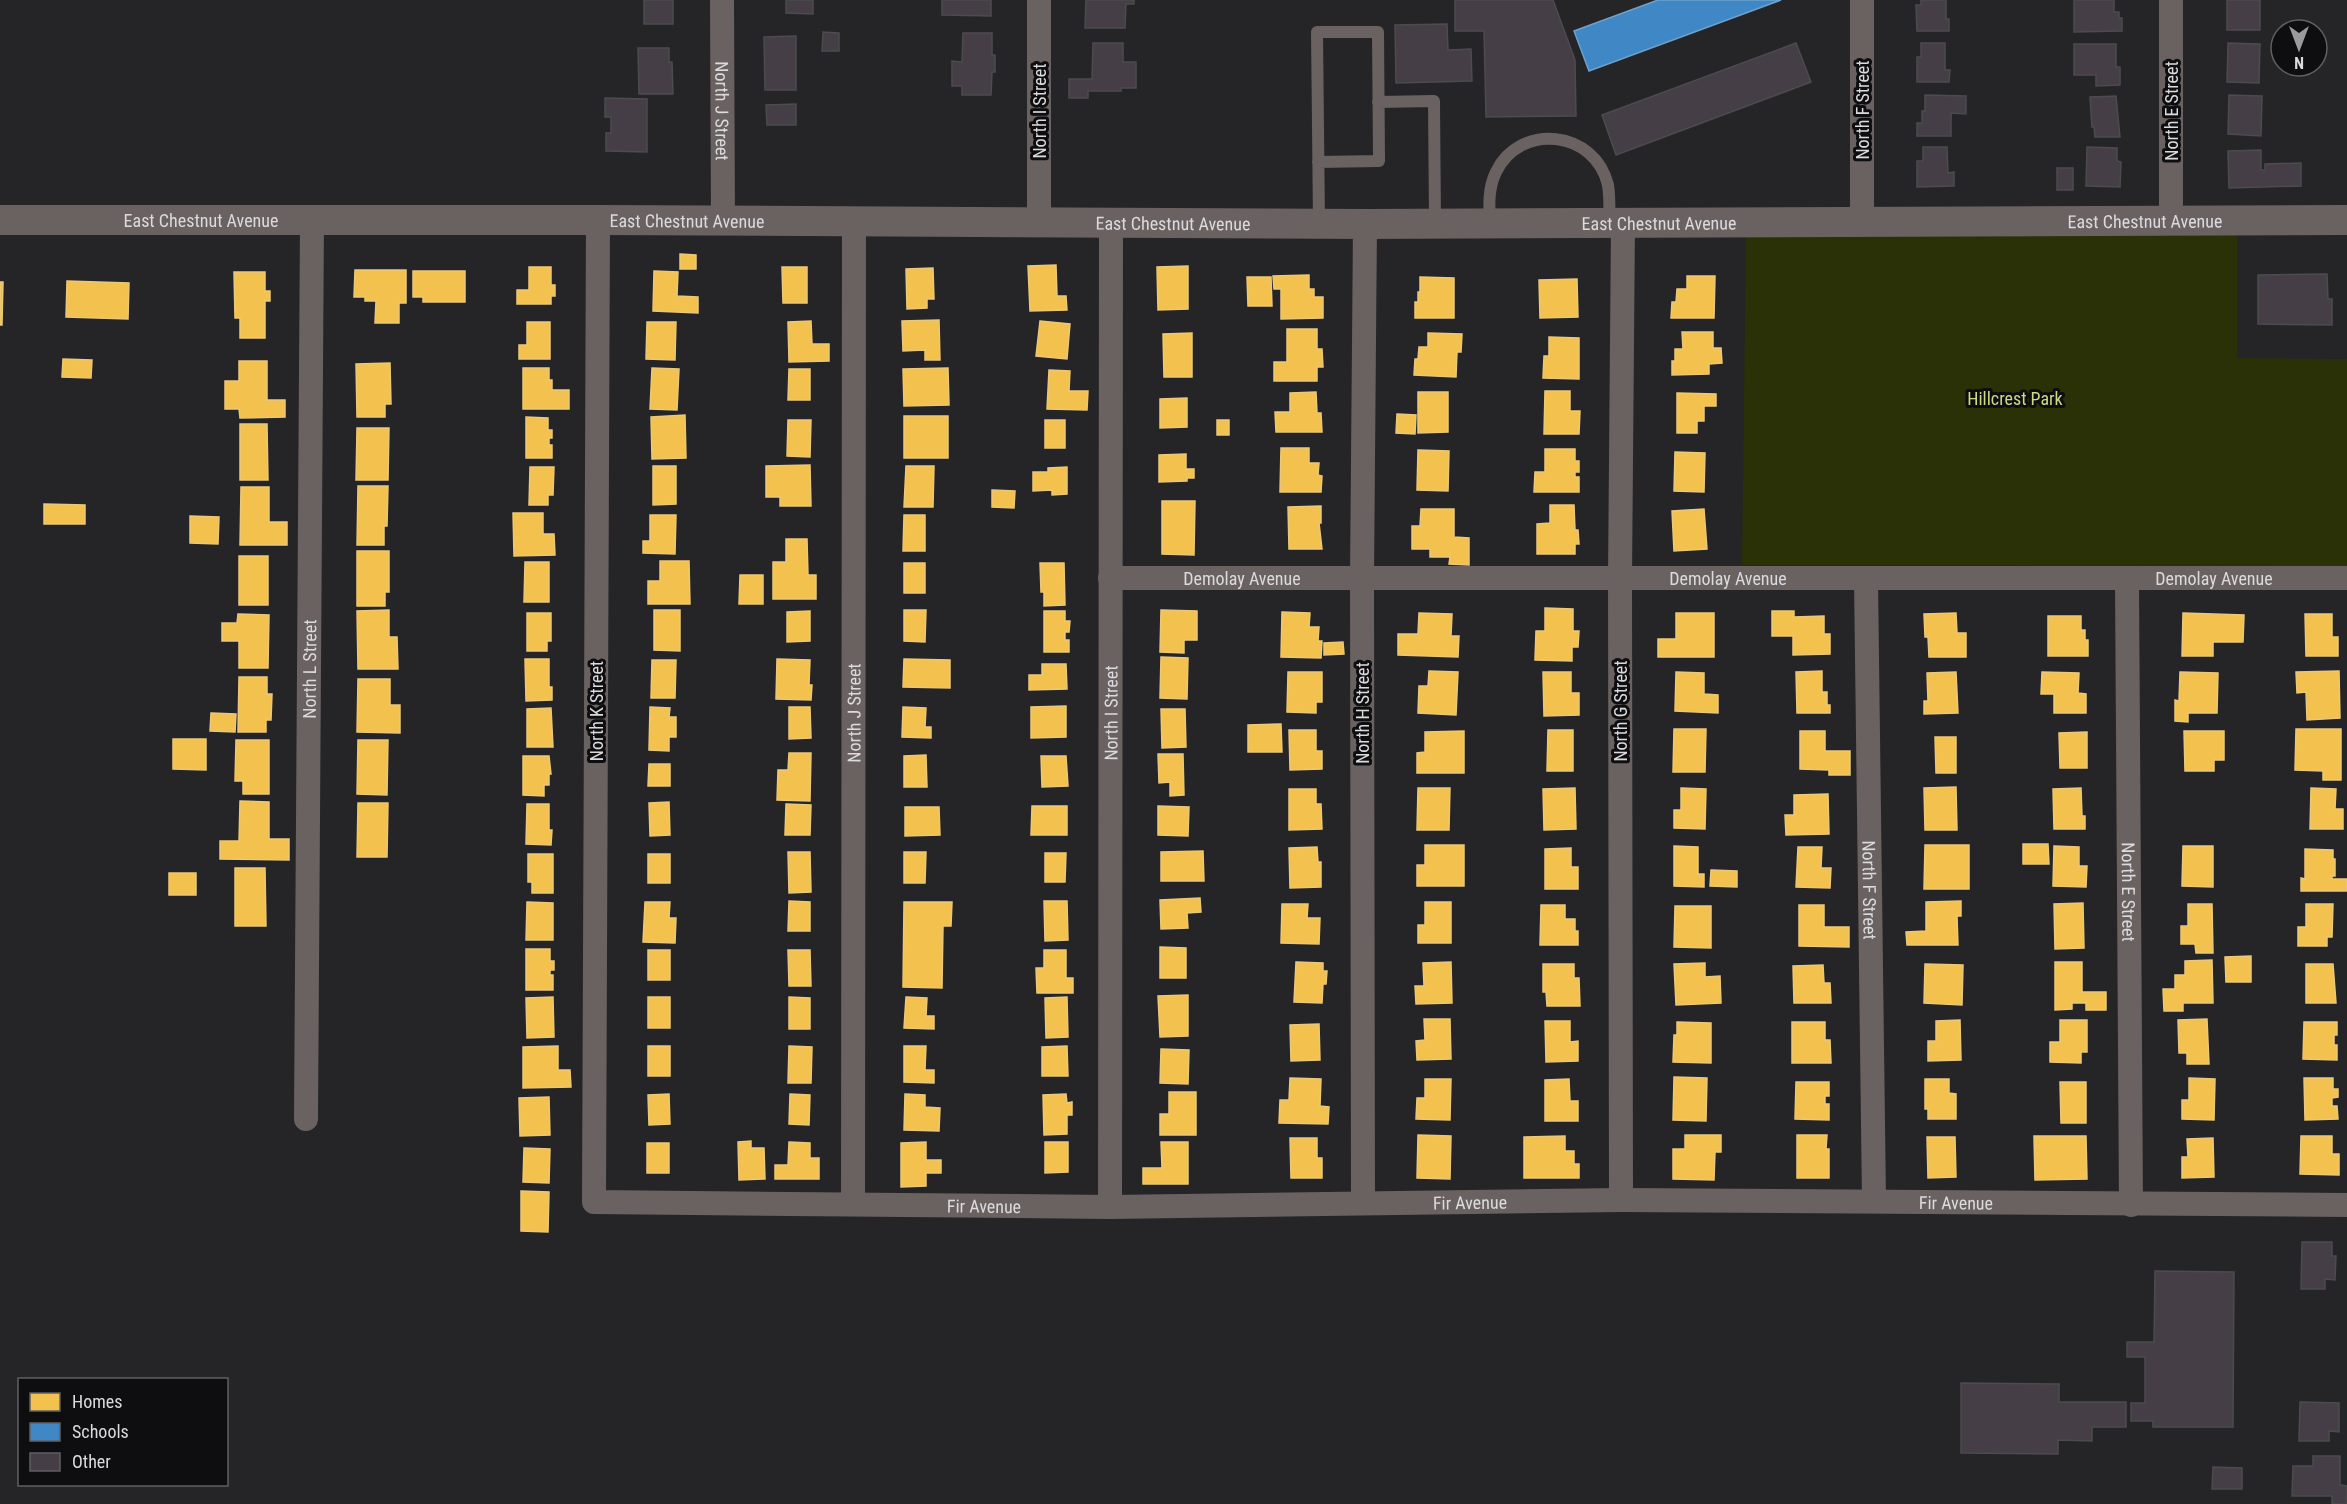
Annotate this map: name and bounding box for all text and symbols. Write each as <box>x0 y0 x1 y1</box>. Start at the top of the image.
north arrow <box>2269 18 2329 78</box>
text: N <box>2294 53 2304 72</box>
street label: North F Street <box>1852 60 1873 160</box>
street label: North J Street <box>712 61 733 161</box>
street label: North E Street <box>2161 61 2182 161</box>
street label: North I Street <box>1029 63 1050 159</box>
street label: East Chestnut Avenue <box>124 210 278 231</box>
street label: East Chestnut Avenue <box>609 210 765 231</box>
street label: East Chestnut Avenue <box>2067 210 2222 232</box>
street label: East Chestnut Avenue <box>1095 212 1250 234</box>
street label: East Chestnut Avenue <box>1581 212 1736 234</box>
park label: Hillcrest Park <box>1967 388 2063 409</box>
street label: Demolay Avenue <box>1183 568 1301 589</box>
street label: Demolay Avenue <box>1669 568 1787 589</box>
street label: Demolay Avenue <box>2155 568 2273 589</box>
street label: North L Street <box>298 619 320 719</box>
street label: North G Street <box>1610 660 1631 762</box>
street label: North K Street <box>586 661 607 761</box>
street label: North H Street <box>1352 662 1373 764</box>
street label: North J Street <box>843 663 864 763</box>
street label: North I Street <box>1100 665 1121 761</box>
street label: North F Street <box>1859 840 1881 940</box>
street label: North E Street <box>2118 842 2140 942</box>
street label: Fir Avenue <box>1433 1191 1507 1213</box>
street label: Fir Avenue <box>1919 1192 1993 1213</box>
street label: Fir Avenue <box>947 1195 1021 1217</box>
legend <box>18 1378 228 1486</box>
text: Homes <box>72 1391 122 1412</box>
text: Schools <box>72 1421 129 1442</box>
text: Other <box>72 1451 111 1472</box>

